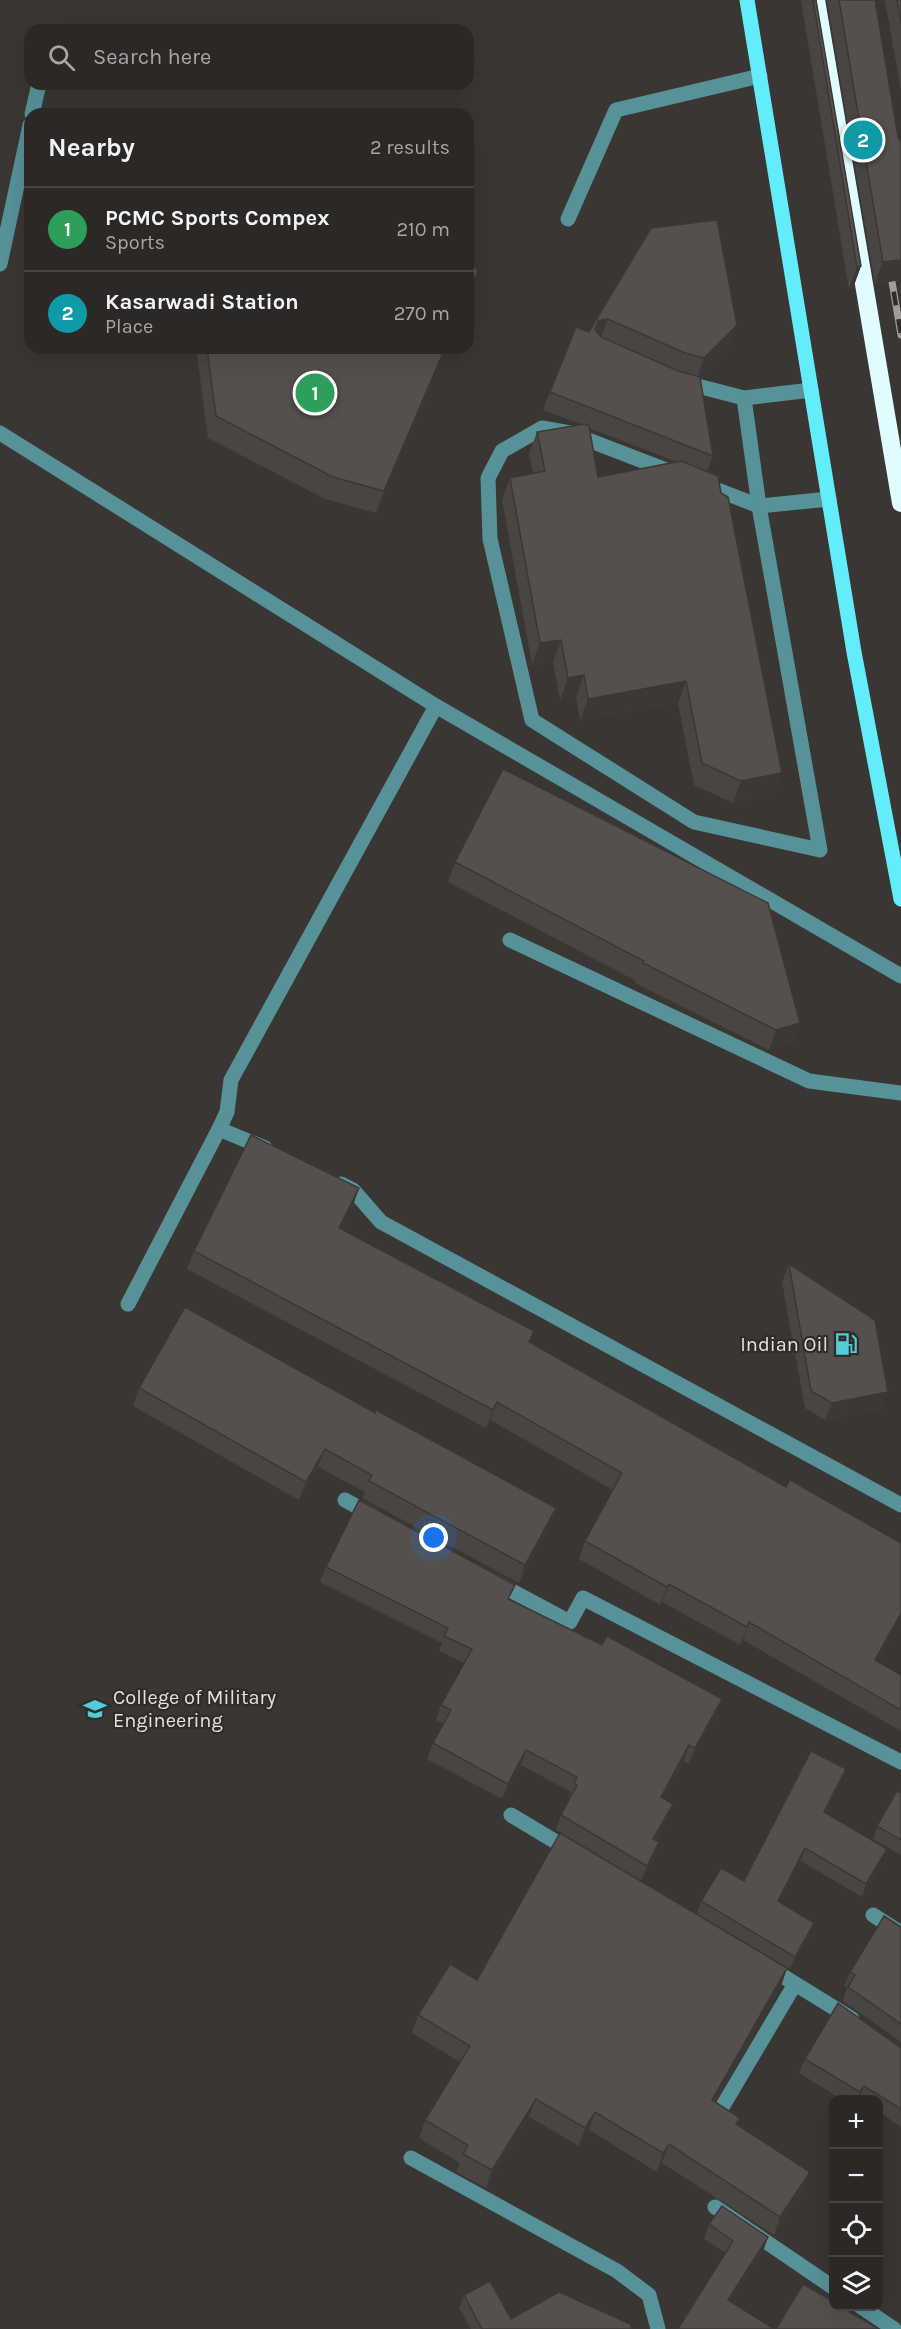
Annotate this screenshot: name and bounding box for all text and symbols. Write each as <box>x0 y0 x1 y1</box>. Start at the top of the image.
search box <box>24 24 474 90</box>
icon: search <box>45 41 78 74</box>
text: Search here <box>93 44 211 70</box>
pin: 2 <box>844 118 882 162</box>
text: Nearby <box>48 132 135 163</box>
text: 2 results <box>370 136 450 159</box>
text: PCMC Sports Compex <box>105 205 329 231</box>
text: 1 <box>64 218 71 241</box>
text: 210 m <box>396 218 450 241</box>
text: Sports <box>105 231 165 254</box>
text: Kasarwadi Station <box>105 289 299 315</box>
text: 2 <box>61 302 74 325</box>
text: 270 m <box>394 302 450 325</box>
text: Place <box>105 315 153 338</box>
pin: 1 <box>296 370 334 416</box>
fuel station icon: Indian Oil <box>833 1331 859 1357</box>
place label: Indian Oil <box>740 1333 828 1356</box>
your location <box>419 1523 448 1552</box>
place label: College of Military Engineering <box>113 1686 276 1732</box>
school or university icon: College of Military Engineering <box>82 1696 108 1722</box>
map controls <box>829 2095 883 2311</box>
button: + <box>829 2095 883 2149</box>
button: − <box>829 2149 883 2203</box>
button: locate <box>829 2203 883 2257</box>
button: layers <box>829 2257 883 2311</box>

